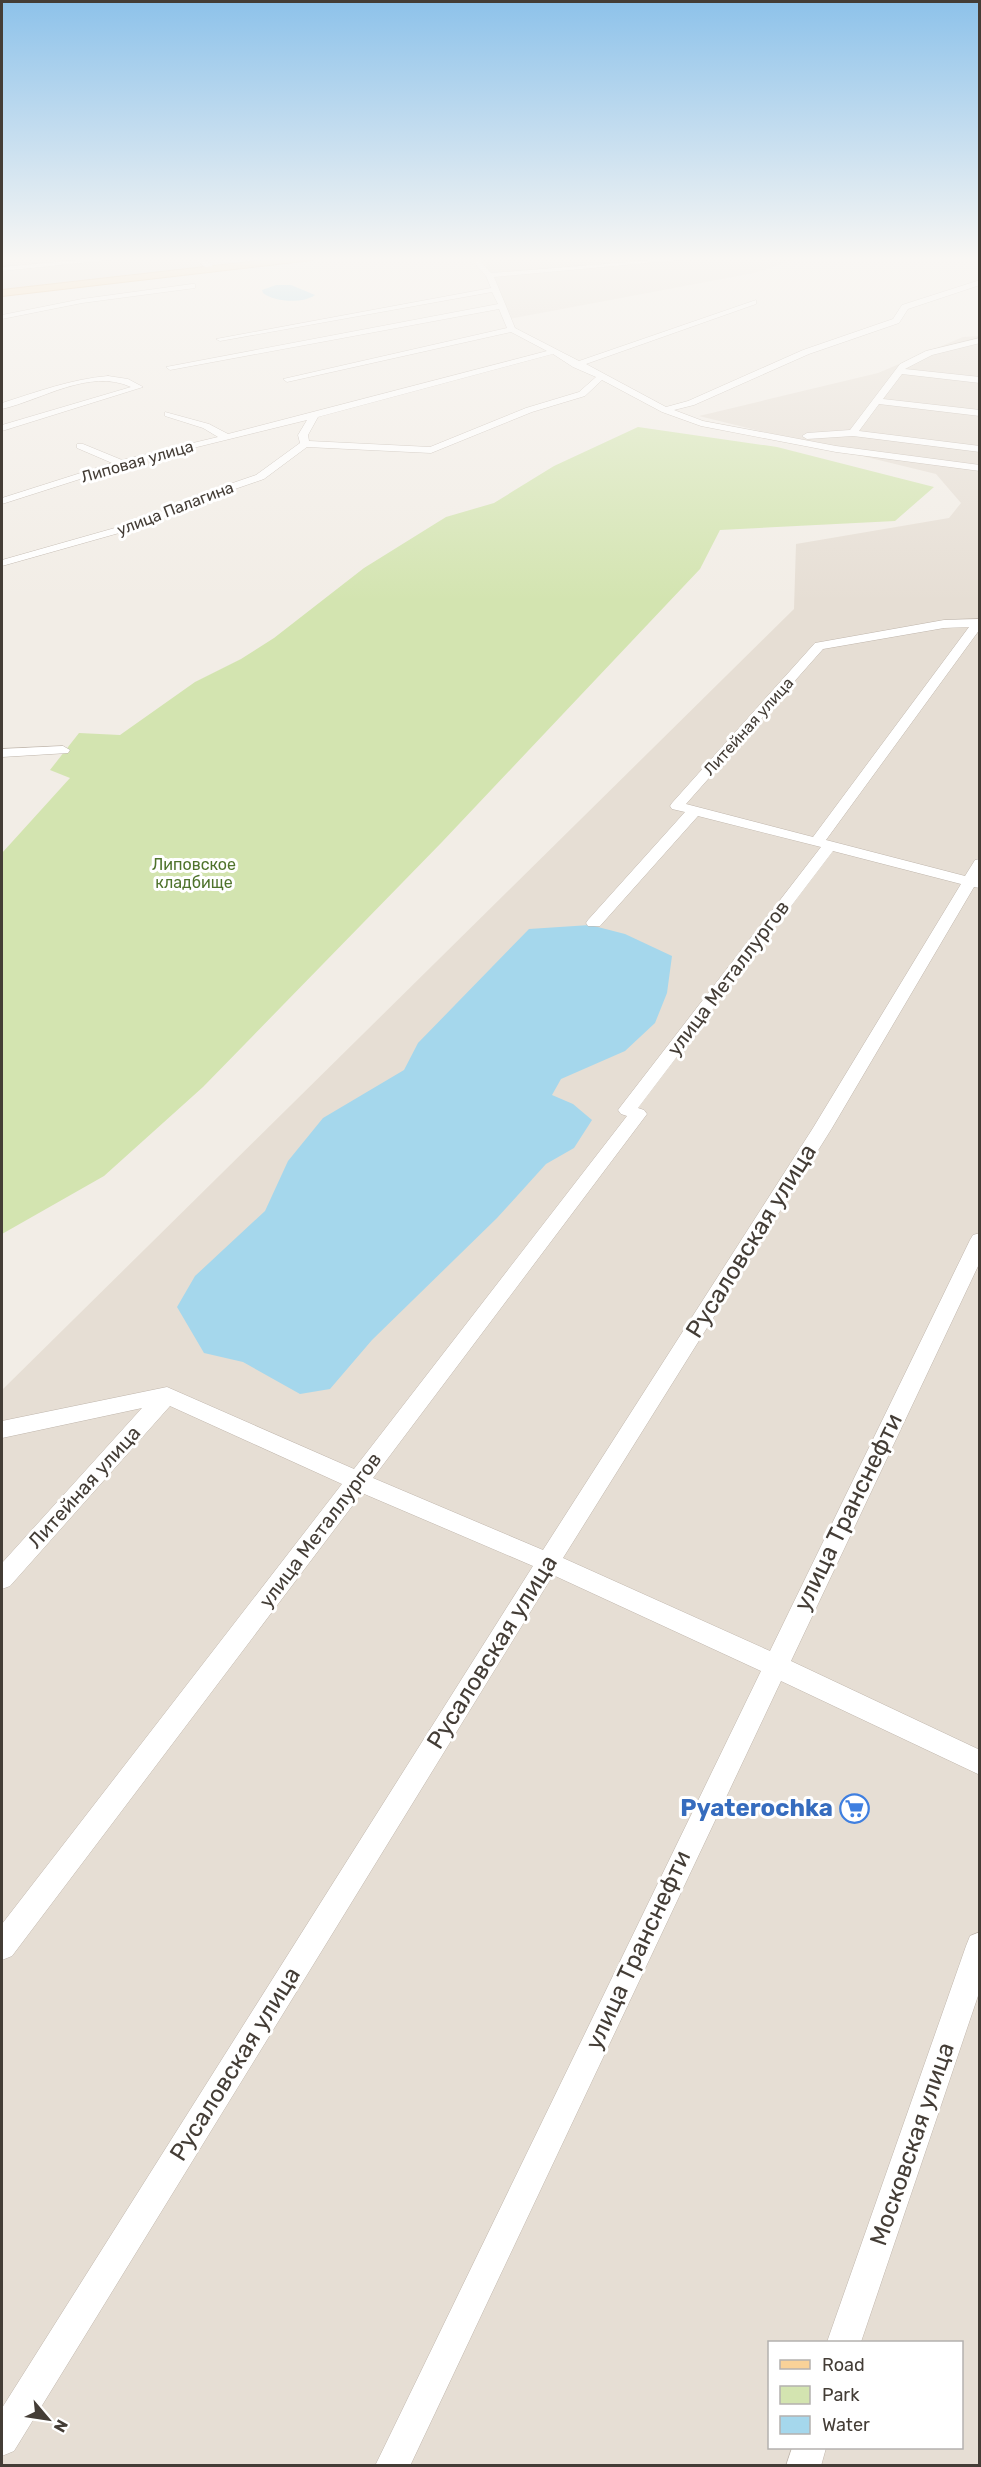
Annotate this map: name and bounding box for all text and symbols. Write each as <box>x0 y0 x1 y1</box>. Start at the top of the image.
street label: Липовая улица <box>79 436 196 487</box>
street label: улица Палагина <box>114 477 236 539</box>
street label: Литейная улица <box>699 673 797 779</box>
park label: Липовское кладбище <box>152 855 236 892</box>
street label: улица Металлургов <box>662 896 794 1060</box>
street label: Русаловская улица <box>680 1139 822 1343</box>
street label: улица Транснефти <box>788 1409 908 1615</box>
street label: Литейная улица <box>23 1421 145 1553</box>
street label: улица Металлургов <box>254 1448 386 1612</box>
street label: Русаловская улица <box>421 1550 563 1754</box>
supermarket icon: Pyaterochka <box>838 1792 870 1824</box>
place label: Pyaterochka <box>680 1794 833 1822</box>
street label: улица Транснефти <box>580 1846 696 2054</box>
street label: Русаловская улица <box>164 1962 306 2166</box>
street label: Московская улица <box>864 2039 960 2249</box>
legend <box>768 2341 963 2449</box>
text: Road <box>822 2354 865 2376</box>
text: Park <box>822 2384 860 2406</box>
north arrow <box>18 2389 78 2449</box>
text: Water <box>822 2414 870 2436</box>
text: N <box>50 2416 72 2436</box>

